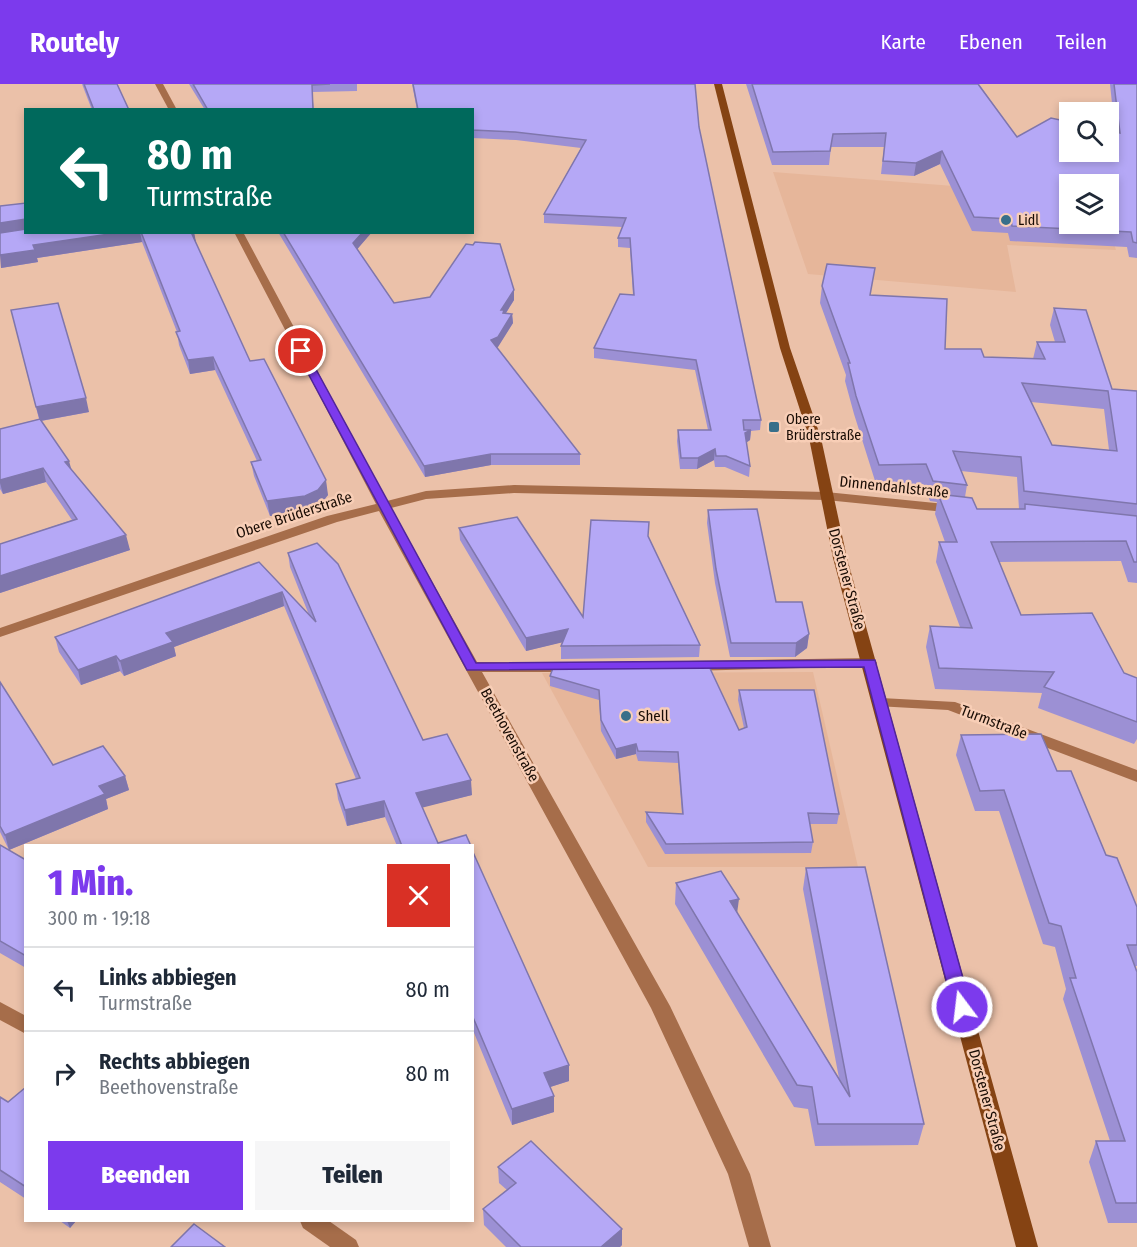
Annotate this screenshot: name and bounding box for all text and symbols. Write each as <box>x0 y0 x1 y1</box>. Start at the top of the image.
text: Routely <box>30 26 119 59</box>
text: Karte <box>880 29 926 55</box>
text: Ebenen <box>959 29 1023 55</box>
text: Teilen <box>1056 29 1107 55</box>
map controls <box>1059 102 1119 234</box>
button: search <box>1059 102 1119 162</box>
text: 80 m <box>147 130 233 180</box>
icon: left <box>48 132 126 210</box>
button: layers <box>1059 174 1119 234</box>
text: Turmstraße <box>147 181 273 213</box>
place label: Lidl <box>1018 212 1039 229</box>
marker: Lidl <box>999 213 1013 227</box>
pin <box>275 325 326 376</box>
icon: arrive <box>284 334 317 367</box>
place label: Obere Brüderstraße <box>786 411 861 444</box>
marker: Obere Brüderstraße <box>767 420 781 434</box>
street label: Dinnendahlstraße <box>838 472 950 502</box>
street label: Obere Brüderstraße <box>234 488 354 542</box>
street label: Dorstener Straße <box>825 526 869 632</box>
street label: Beethovenstraße <box>477 685 543 785</box>
street label: Turmstraße <box>958 701 1030 743</box>
place label: Shell <box>638 707 669 725</box>
marker: Shell <box>619 709 633 723</box>
text: 1 Min. <box>48 861 133 905</box>
button: close <box>387 864 450 927</box>
text: 300 m · 19:18 <box>48 906 150 930</box>
text: Links abbiegen <box>99 964 237 991</box>
icon: left <box>48 973 81 1006</box>
position arrow <box>930 975 994 1039</box>
text: 80 m <box>405 976 450 1003</box>
text: Turmstraße <box>99 991 192 1015</box>
street label: Dorstener Straße <box>965 1047 1009 1153</box>
text: Rechts abbiegen <box>99 1048 250 1075</box>
icon: right <box>48 1057 81 1090</box>
text: 80 m <box>405 1060 450 1087</box>
text: Beethovenstraße <box>99 1075 238 1099</box>
button: Beenden <box>48 1141 243 1210</box>
button: Teilen <box>255 1141 450 1210</box>

